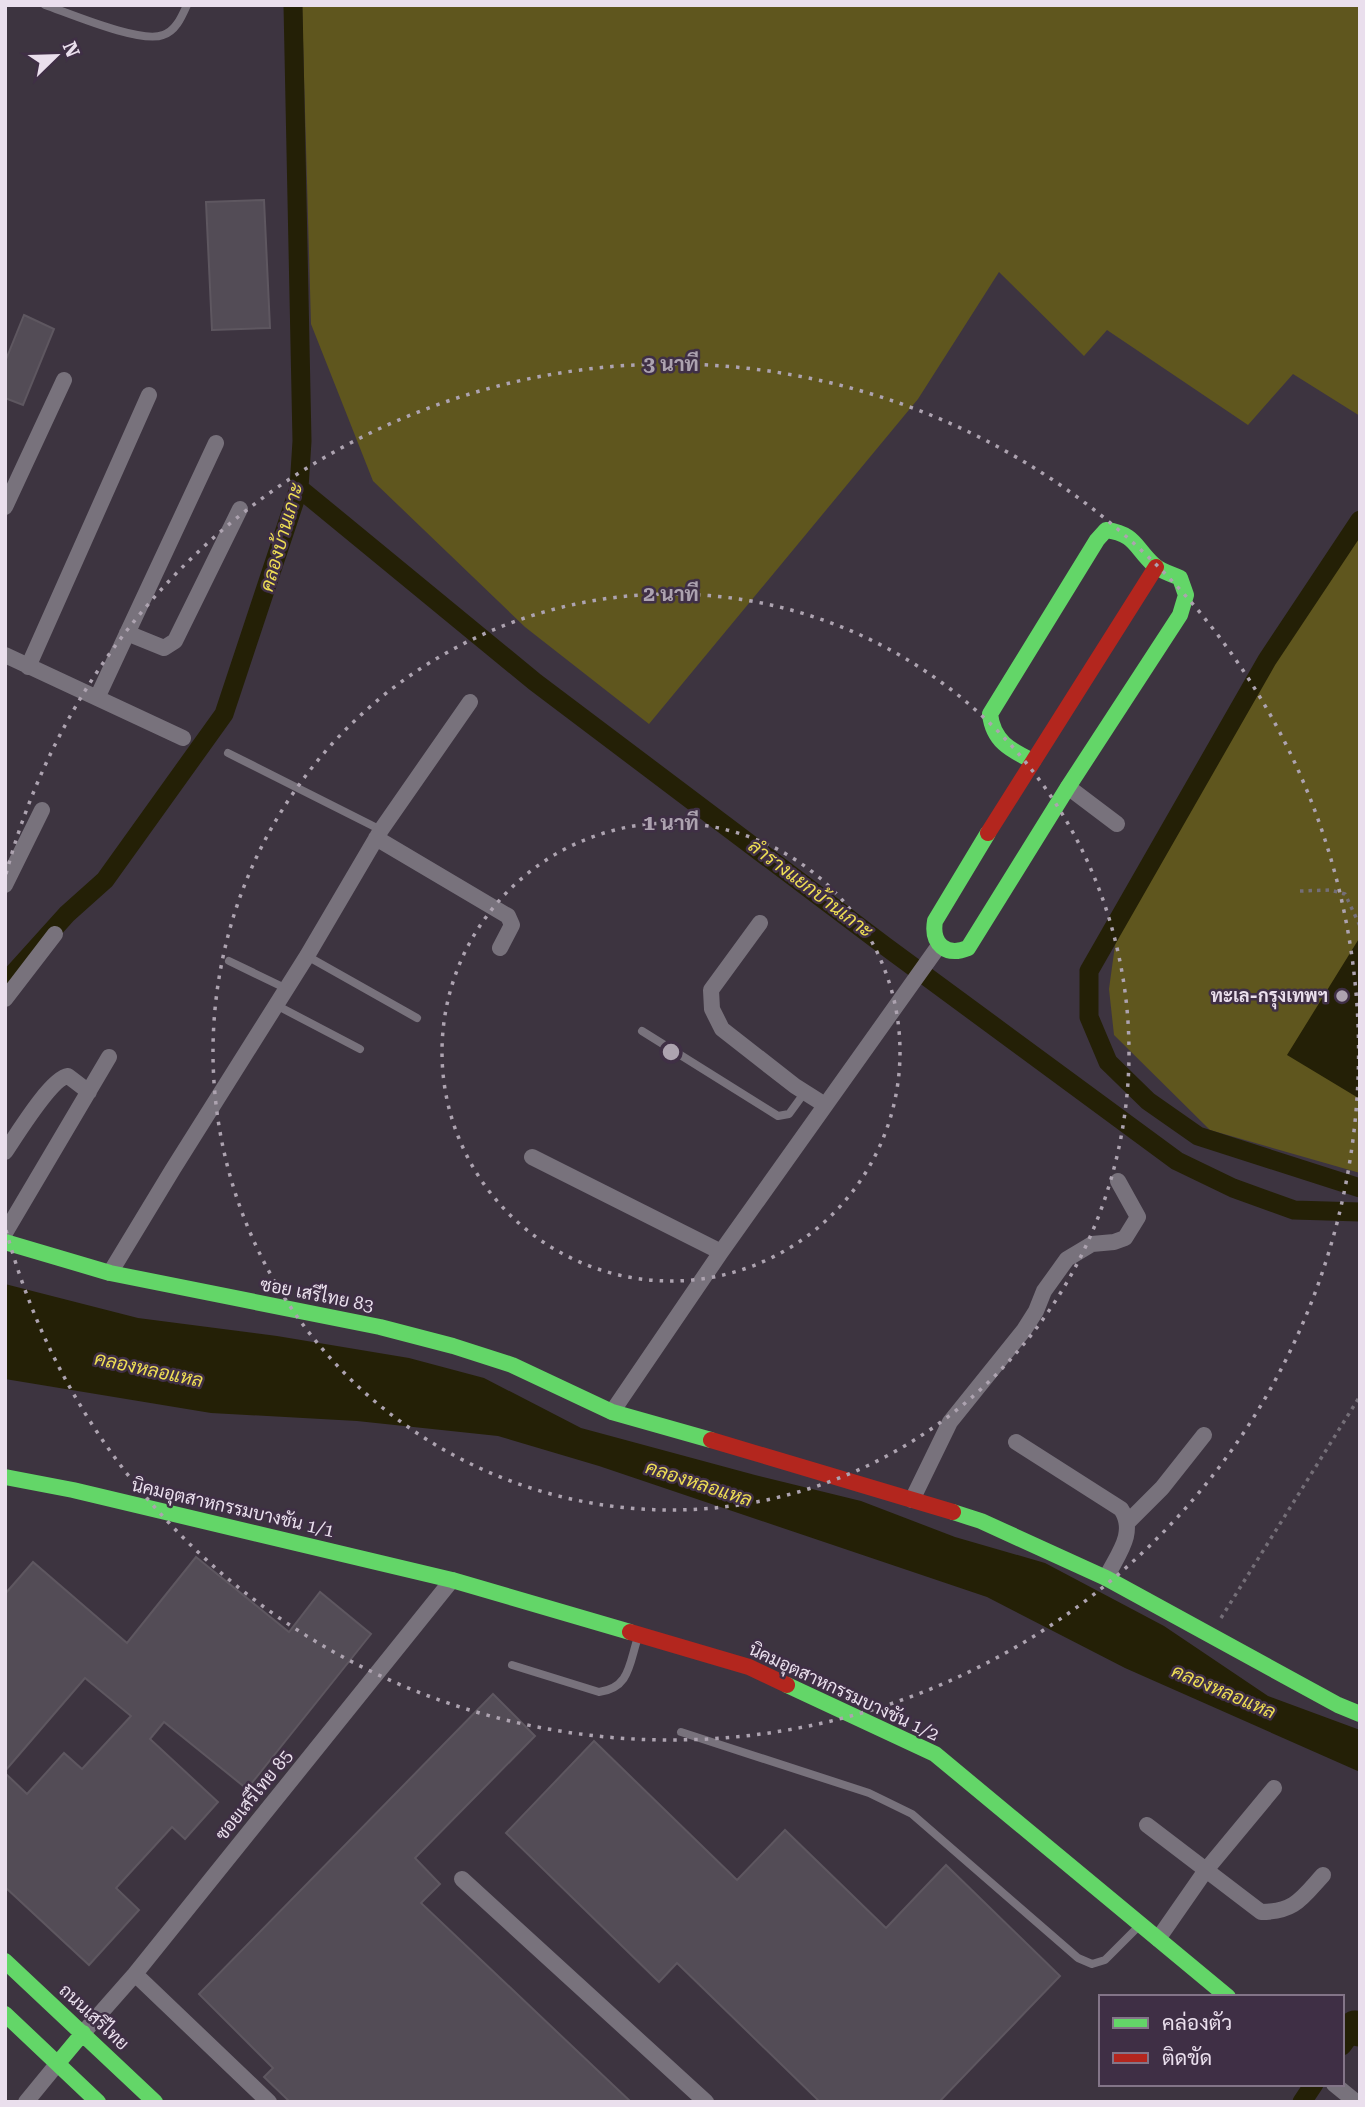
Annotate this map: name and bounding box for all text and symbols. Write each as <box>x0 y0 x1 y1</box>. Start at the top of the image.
north arrow <box>21 21 91 91</box>
text: N <box>58 38 85 61</box>
text: 3 นาที <box>643 351 699 376</box>
water label: คลองบ้านเกาะ <box>255 479 308 594</box>
text: 2 นาที <box>643 581 699 606</box>
text: 1 นาที <box>643 810 699 835</box>
water label: ลำรางแยกบ้านเกาะ <box>744 834 878 943</box>
place label: ทะเล-กรุงเทพฯ <box>1211 985 1328 1010</box>
marker: ทะเล-กรุงเทพฯ <box>1334 988 1350 1004</box>
centre of rings <box>659 1040 683 1064</box>
street label: ซอย เสรีไทย 83 <box>259 1271 376 1316</box>
water label: คลองหลอแหล <box>92 1347 205 1392</box>
water label: คลองหลอแหล <box>643 1455 755 1512</box>
street label: นิคมอุตสาหกรรมบางชัน 1/1 <box>129 1474 337 1543</box>
street label: นิคมอุตสาหกรรมบางชัน 1/2 <box>745 1638 943 1747</box>
water label: คลองหลอแหล <box>1168 1659 1279 1724</box>
street label: ซอยเสรีไทย 85 <box>209 1744 297 1844</box>
street label: ถนนเสรีไทย <box>55 1978 135 2054</box>
legend <box>1099 1995 1344 2086</box>
text: คล่องตัว <box>1162 2011 1232 2035</box>
text: ติดขัด <box>1162 2046 1212 2070</box>

